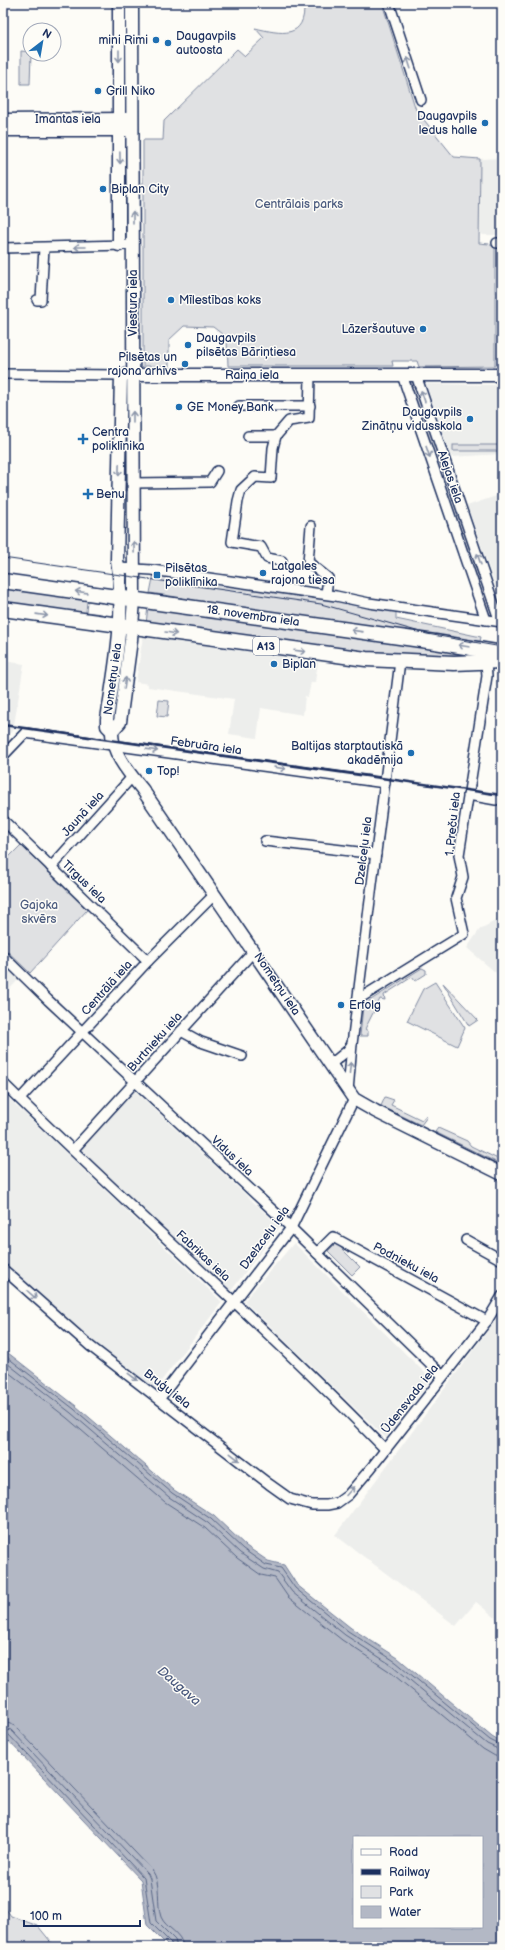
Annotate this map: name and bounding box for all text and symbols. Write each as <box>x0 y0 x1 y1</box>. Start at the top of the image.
north arrow <box>22 22 62 62</box>
text: N <box>40 26 54 42</box>
place label: Daugavpils autoosta <box>176 29 236 58</box>
place label: mini Rimi <box>98 33 148 48</box>
marker: mini Rimi <box>151 35 161 45</box>
marker: Daugavpils autoosta <box>163 38 173 48</box>
one-way arrow <box>115 49 123 62</box>
one-way arrow <box>405 56 412 69</box>
place label: Grill Niko <box>106 84 155 99</box>
marker: Grill Niko <box>93 86 103 96</box>
place label: Daugavpils ledus halle <box>417 109 477 138</box>
street label: Imantas iela <box>35 112 101 127</box>
marker: Daugavpils ledus halle <box>480 118 490 128</box>
one-way arrow <box>116 151 124 164</box>
place label: Biplan City <box>111 182 169 197</box>
marker: Biplan City <box>98 184 108 194</box>
park label: Centrālais parks <box>255 197 343 212</box>
one-way arrow <box>129 211 137 224</box>
one-way arrow <box>74 243 87 251</box>
street label: Viestura iela <box>126 269 141 337</box>
place label: Mīlestības koks <box>179 293 261 308</box>
marker: Mīlestības koks <box>166 295 176 305</box>
place label: Lāzeršautuve <box>341 322 415 337</box>
marker: Lāzeršautuve <box>418 324 428 334</box>
place label: Daugavpils pilsētas Bāriņtiesa <box>196 331 296 360</box>
marker: Daugavpils pilsētas Bāriņtiesa <box>183 340 193 350</box>
place label: Pilsētas un rajona arhīvs <box>107 350 177 379</box>
marker: Pilsētas un rajona arhīvs <box>180 359 190 369</box>
street label: Raiņa iela <box>225 368 279 383</box>
one-way arrow <box>419 389 426 402</box>
place label: GE Money Bank <box>187 400 274 415</box>
marker: GE Money Bank <box>174 402 184 412</box>
place label: Daugavpils Zinātņu vidusskola <box>361 405 462 434</box>
one-way arrow <box>129 411 137 424</box>
marker: Daugavpils Zinātņu vidusskola <box>465 414 475 424</box>
place label: Centra poliklīnika <box>92 425 145 454</box>
marker: Centra poliklīnika <box>77 433 89 445</box>
one-way arrow <box>425 445 433 457</box>
street label: Alejas iela <box>434 448 466 506</box>
one-way arrow <box>115 463 123 476</box>
place label: Benu <box>96 487 125 502</box>
marker: Benu <box>83 489 93 499</box>
one-way arrow <box>130 541 138 554</box>
one-way arrow <box>475 552 482 565</box>
place label: Latgales rajona tiesa <box>271 559 335 588</box>
place label: Pilsētas poliklīnika <box>165 561 218 590</box>
marker: Latgales rajona tiesa <box>258 568 268 578</box>
marker: Pilsētas poliklīnika <box>152 570 162 580</box>
one-way arrow <box>75 588 88 596</box>
street label: 18. novembra iela <box>206 602 301 630</box>
one-way arrow <box>35 611 48 619</box>
one-way arrow <box>351 627 364 635</box>
one-way arrow <box>164 629 177 637</box>
road number: A13 <box>253 637 279 655</box>
street label: Nometņu iela <box>101 642 126 716</box>
one-way arrow <box>457 642 470 650</box>
one-way arrow <box>293 647 306 655</box>
place label: Biplan <box>282 657 316 672</box>
marker: Biplan <box>269 659 279 669</box>
one-way arrow <box>121 677 129 690</box>
street label: Februāra iela <box>169 734 243 758</box>
place label: Baltijas starptautiskā akadēmija <box>291 739 403 768</box>
one-way arrow <box>145 746 158 754</box>
marker: Baltijas starptautiskā akadēmija <box>406 748 416 758</box>
place label: Top! <box>157 764 179 779</box>
one-way arrow <box>273 764 286 772</box>
marker: Top! <box>144 766 154 776</box>
street label: Jaunā iela <box>59 788 107 840</box>
street label: 1. Preču iela <box>442 791 464 857</box>
street label: Dzelceļu iela <box>352 816 376 886</box>
street label: Tirgus iela <box>59 857 109 907</box>
park label: Gajoka skvērs <box>20 898 58 927</box>
street label: Nometņu iela <box>251 950 304 1018</box>
street label: Centrālā iela <box>78 957 136 1019</box>
place label: Erfolg <box>349 998 381 1013</box>
marker: Erfolg <box>336 1000 346 1010</box>
street label: Burtnieku iela <box>124 1009 186 1075</box>
one-way arrow <box>346 1061 354 1074</box>
street label: Vidus iela <box>208 1133 256 1179</box>
street label: Dzelzceļu iela <box>237 1203 293 1273</box>
street label: Fabrikas iela <box>173 1227 233 1285</box>
street label: Podnieku iela <box>370 1239 442 1287</box>
one-way arrow <box>27 1290 37 1300</box>
street label: Ūdensvada iela <box>377 1360 442 1437</box>
street label: Bruģu iela <box>140 1366 194 1412</box>
one-way arrow <box>127 1373 138 1381</box>
one-way arrow <box>230 1453 241 1461</box>
one-way arrow <box>346 1486 355 1496</box>
water label: Daugava <box>154 1663 204 1709</box>
legend <box>353 1836 483 1928</box>
text: Road <box>389 1845 418 1860</box>
text: Railway <box>389 1865 431 1880</box>
text: Park <box>389 1885 413 1900</box>
scale bar <box>24 1902 140 1928</box>
text: Water <box>389 1905 421 1920</box>
text: 100 m <box>30 1909 62 1924</box>

